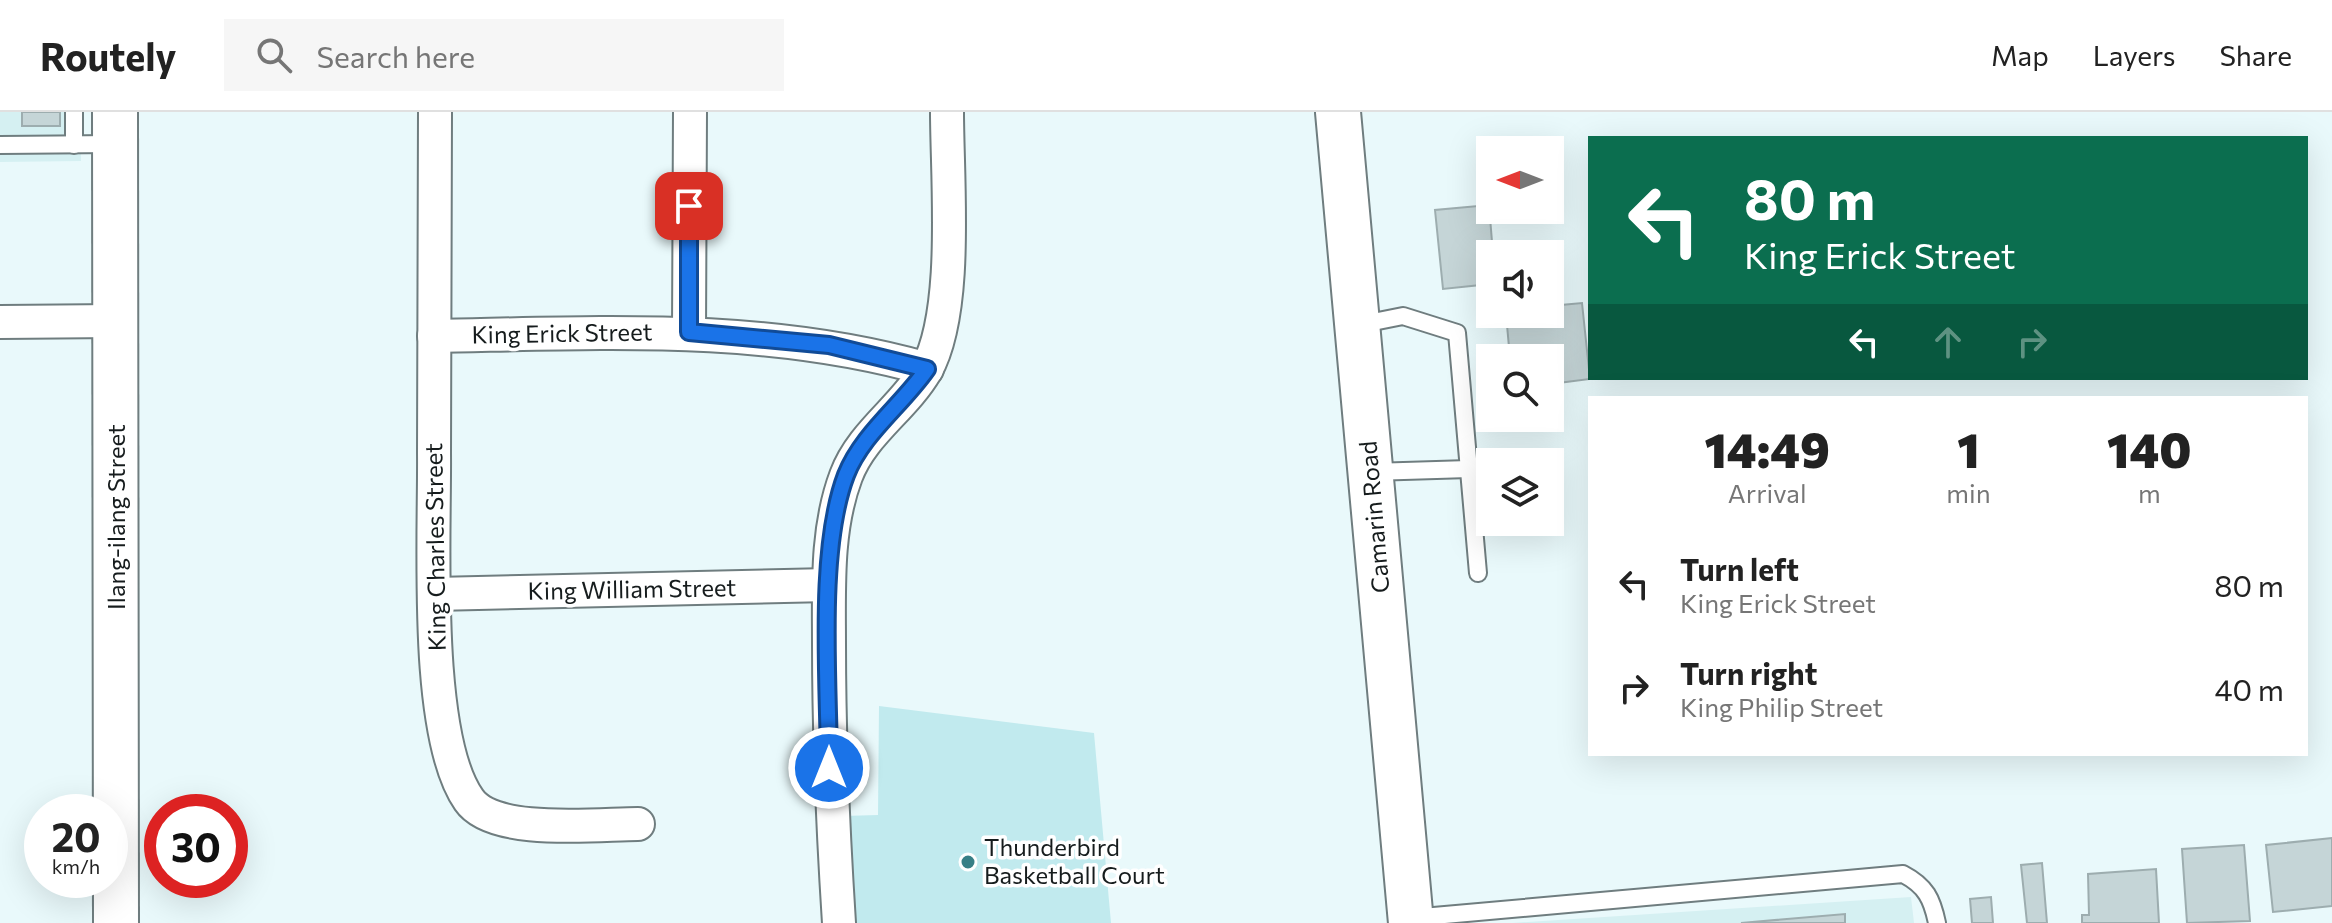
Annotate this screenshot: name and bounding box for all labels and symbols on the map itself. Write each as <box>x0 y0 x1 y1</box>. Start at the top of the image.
north arrow <box>1476 136 1564 224</box>
pin <box>655 172 723 240</box>
street label: King Erick Street <box>471 316 653 349</box>
street label: Ilang-ilang Street <box>101 424 130 610</box>
street label: Camarin Road <box>1352 440 1395 594</box>
street label: King Charles Street <box>418 443 451 651</box>
street label: King William Street <box>527 572 737 605</box>
position arrow <box>787 726 871 810</box>
speed limit sign: 30 <box>144 794 248 898</box>
place label: Thunderbird Basketball Court <box>984 832 1165 889</box>
marker: Thunderbird Basketball Court <box>959 853 977 871</box>

